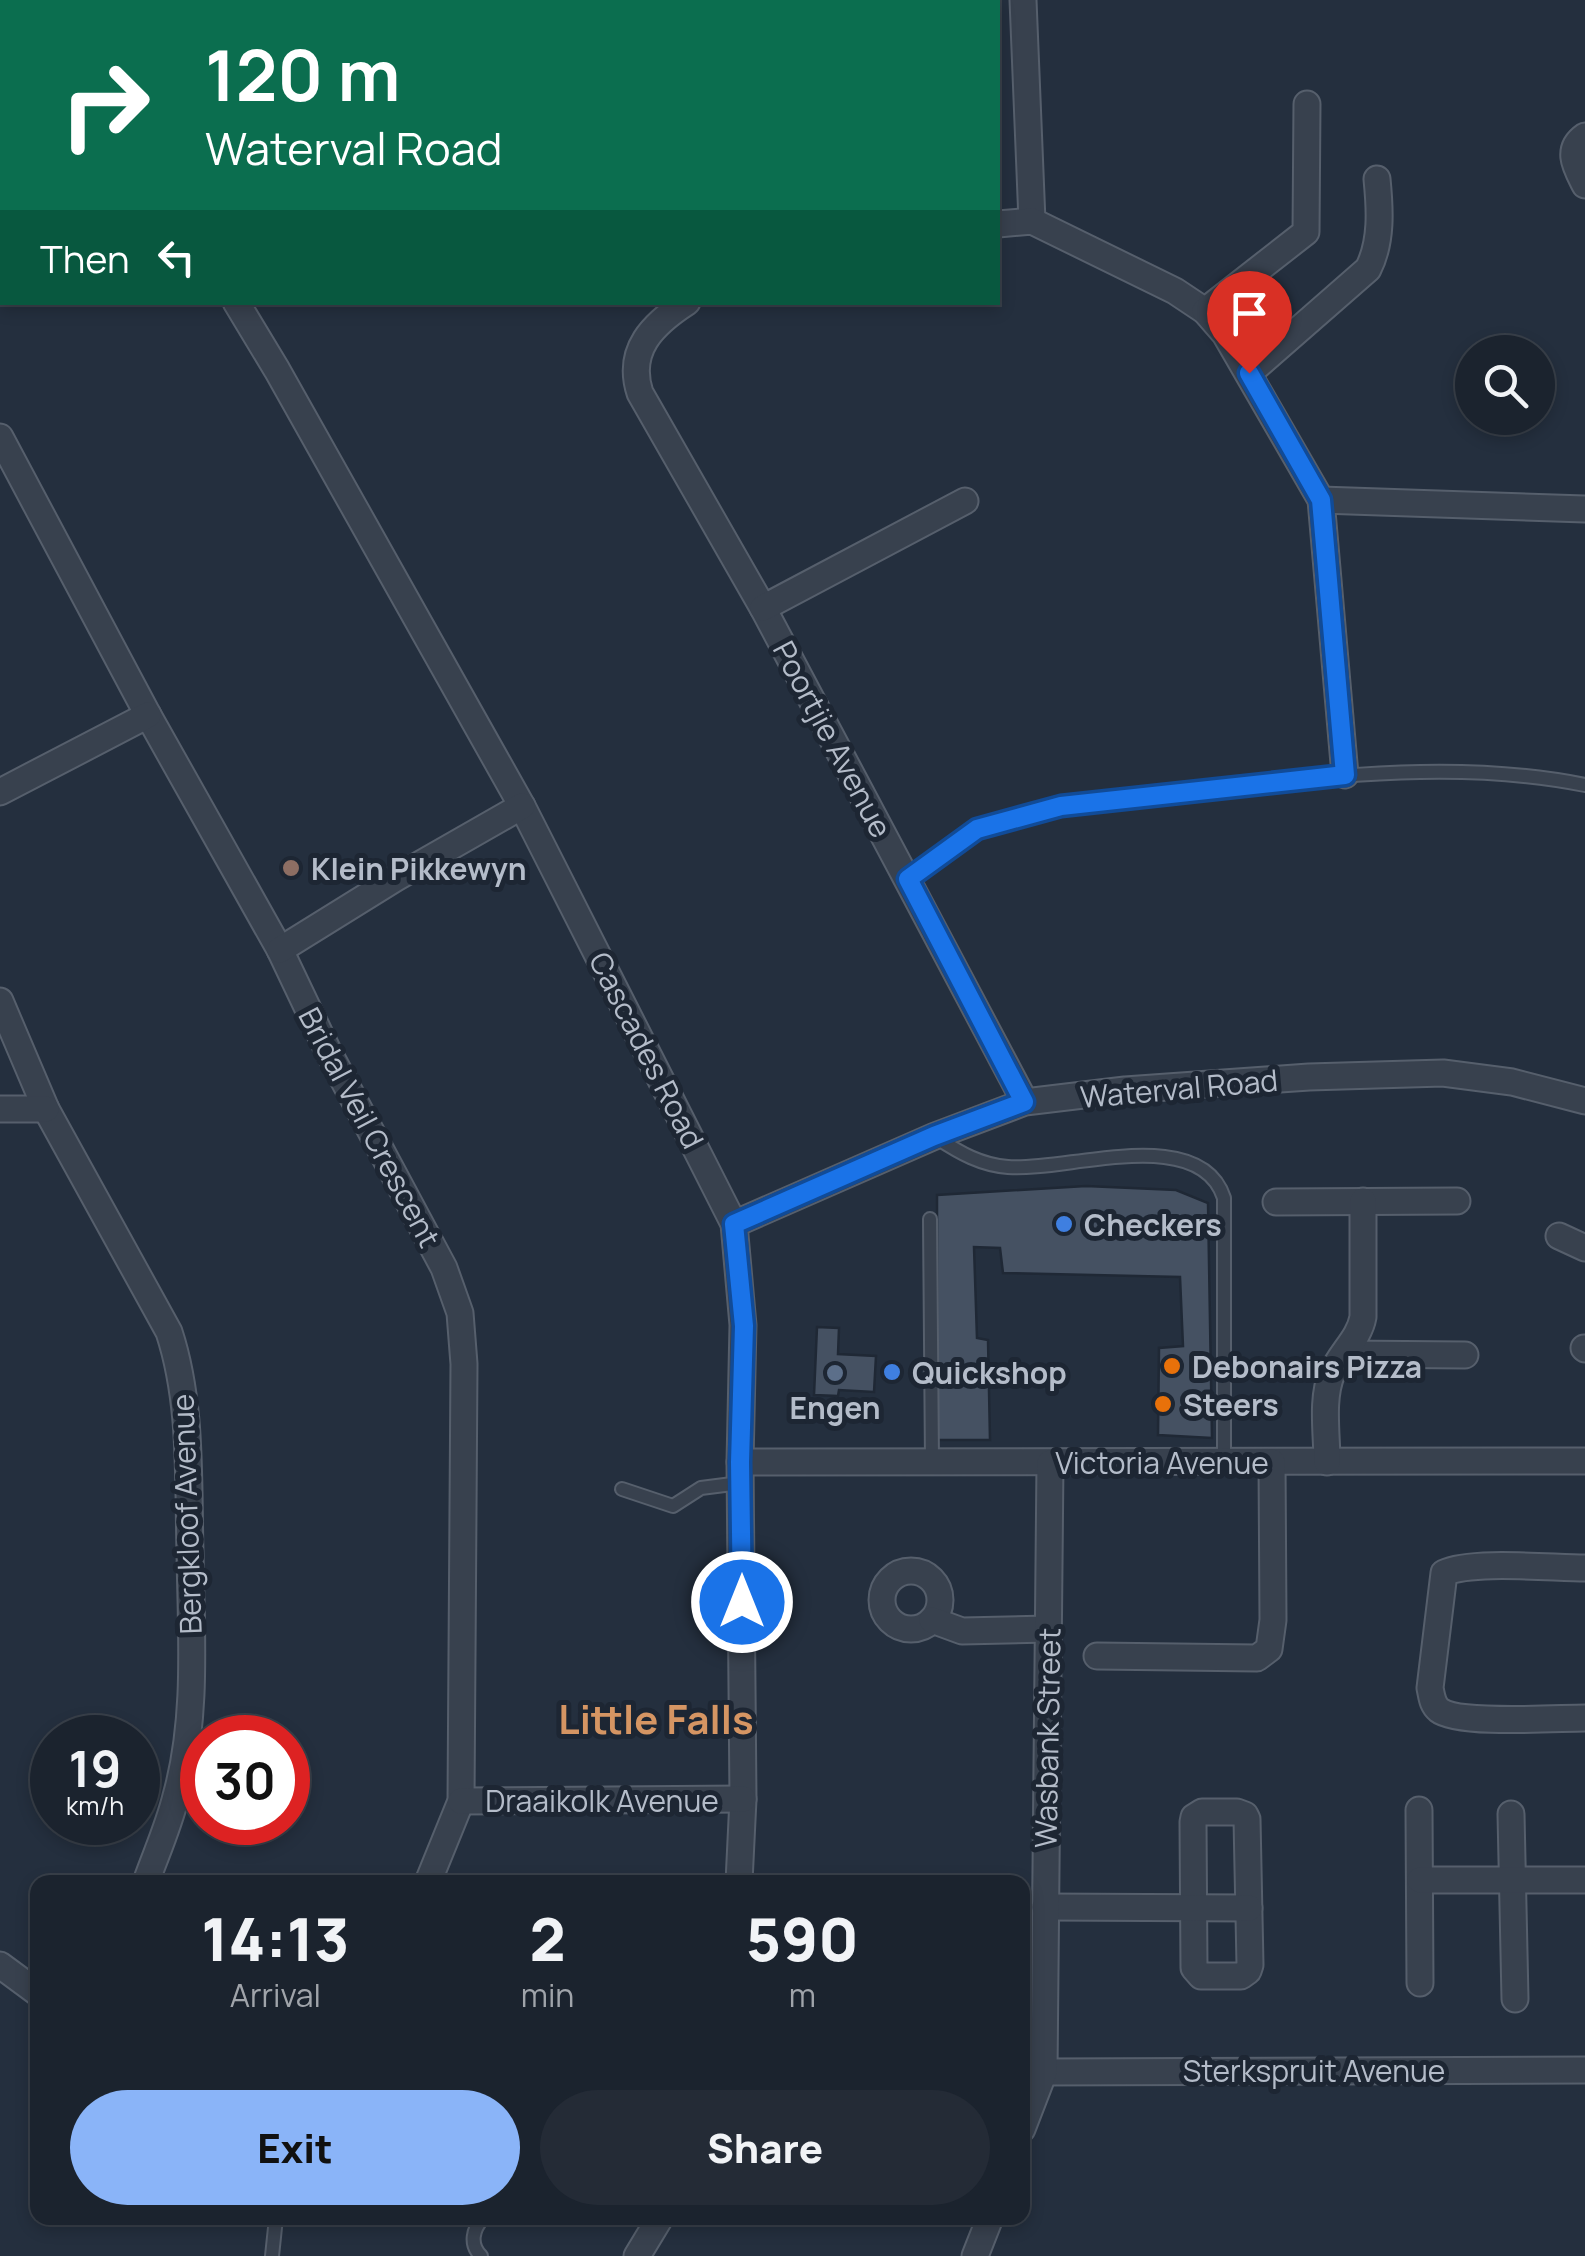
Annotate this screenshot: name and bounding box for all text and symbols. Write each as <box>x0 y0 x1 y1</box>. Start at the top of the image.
text: 120 m <box>205 26 400 122</box>
icon: right <box>40 40 170 170</box>
text: Waterval Road <box>205 117 502 179</box>
icon: left <box>149 230 204 285</box>
text: Then <box>40 232 129 284</box>
pin <box>1207 271 1292 374</box>
icon: arrive <box>1222 286 1277 341</box>
map controls <box>1455 335 1555 435</box>
button: search <box>1455 335 1555 435</box>
street label: Poortjie Avenue <box>764 634 902 844</box>
place label: Klein Pikkewyn <box>311 848 527 889</box>
marker: Klein Pikkewyn <box>280 857 302 879</box>
street label: Cascades Road <box>580 945 714 1155</box>
street label: Bridal Veil Crescent <box>289 1000 451 1254</box>
street label: Waterval Road <box>1078 1059 1280 1117</box>
place label: Checkers <box>1084 1204 1222 1245</box>
marker: Checkers <box>1053 1213 1075 1235</box>
place label: Debonairs Pizza <box>1192 1346 1422 1387</box>
place label: Quickshop <box>912 1352 1067 1393</box>
marker: Debonairs Pizza <box>1161 1355 1183 1377</box>
marker: Quickshop <box>881 1361 903 1383</box>
marker: Engen <box>824 1362 846 1384</box>
place label: Steers <box>1183 1384 1279 1425</box>
place label: Engen <box>789 1387 881 1428</box>
street label: Bergkloof Avenue <box>161 1393 211 1635</box>
marker: Steers <box>1152 1393 1174 1415</box>
street label: Victoria Avenue <box>1055 1442 1269 1483</box>
position arrow <box>690 1550 794 1654</box>
street label: Wasbank Street <box>1025 1627 1069 1849</box>
district label: Little Falls <box>558 1691 754 1746</box>
speed limit sign: 30 <box>180 1715 310 1845</box>
text: 19 <box>69 1734 121 1802</box>
street label: Draaikolk Avenue <box>485 1780 719 1821</box>
text: km/h <box>66 1788 124 1823</box>
text: 14:13 <box>201 1897 350 1979</box>
text: 2 <box>529 1897 566 1979</box>
text: 590 <box>746 1897 859 1979</box>
text: Arrival <box>230 1973 321 2017</box>
text: min <box>521 1973 574 2017</box>
text: m <box>789 1973 816 2017</box>
street label: Sterkspruit Avenue <box>1183 2050 1445 2091</box>
button: Exit <box>70 2090 520 2205</box>
button: Share <box>540 2090 990 2205</box>

